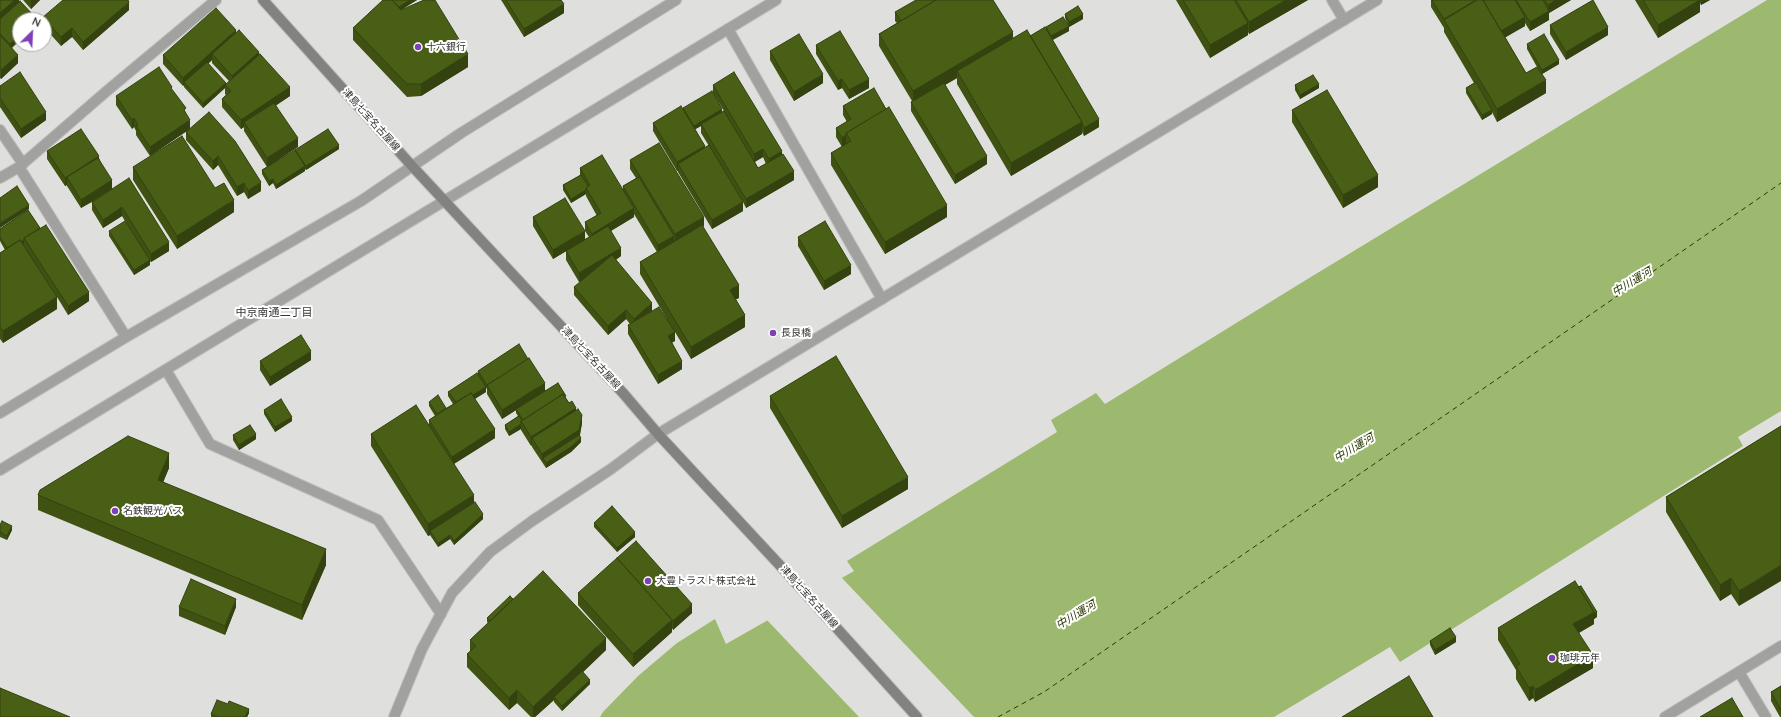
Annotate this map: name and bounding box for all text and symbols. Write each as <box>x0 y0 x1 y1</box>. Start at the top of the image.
north arrow <box>12 12 52 52</box>
text: N <box>30 14 43 30</box>
place label: 十六銀行 <box>426 41 466 53</box>
marker: 十六銀行 <box>413 42 423 52</box>
street label: 津島七宝名古屋線 <box>340 86 402 154</box>
water label: 中川運河 <box>1610 265 1654 299</box>
district label: 中京南通二丁目 <box>236 306 312 320</box>
street label: 津島七宝名古屋線 <box>559 325 623 391</box>
place label: 長良橋 <box>781 327 811 339</box>
marker: 長良橋 <box>768 328 778 338</box>
water label: 中川運河 <box>1332 431 1376 465</box>
place label: 名鉄観光バス <box>123 505 183 517</box>
marker: 名鉄観光バス <box>110 506 120 516</box>
street label: 津島七宝名古屋線 <box>778 563 840 631</box>
place label: 大豊トラスト株式会社 <box>656 575 756 587</box>
marker: 大豊トラスト株式会社 <box>643 576 653 586</box>
water label: 中川運河 <box>1054 598 1098 632</box>
place label: 珈琲元年 <box>1560 652 1600 664</box>
marker: 珈琲元年 <box>1547 653 1557 663</box>

